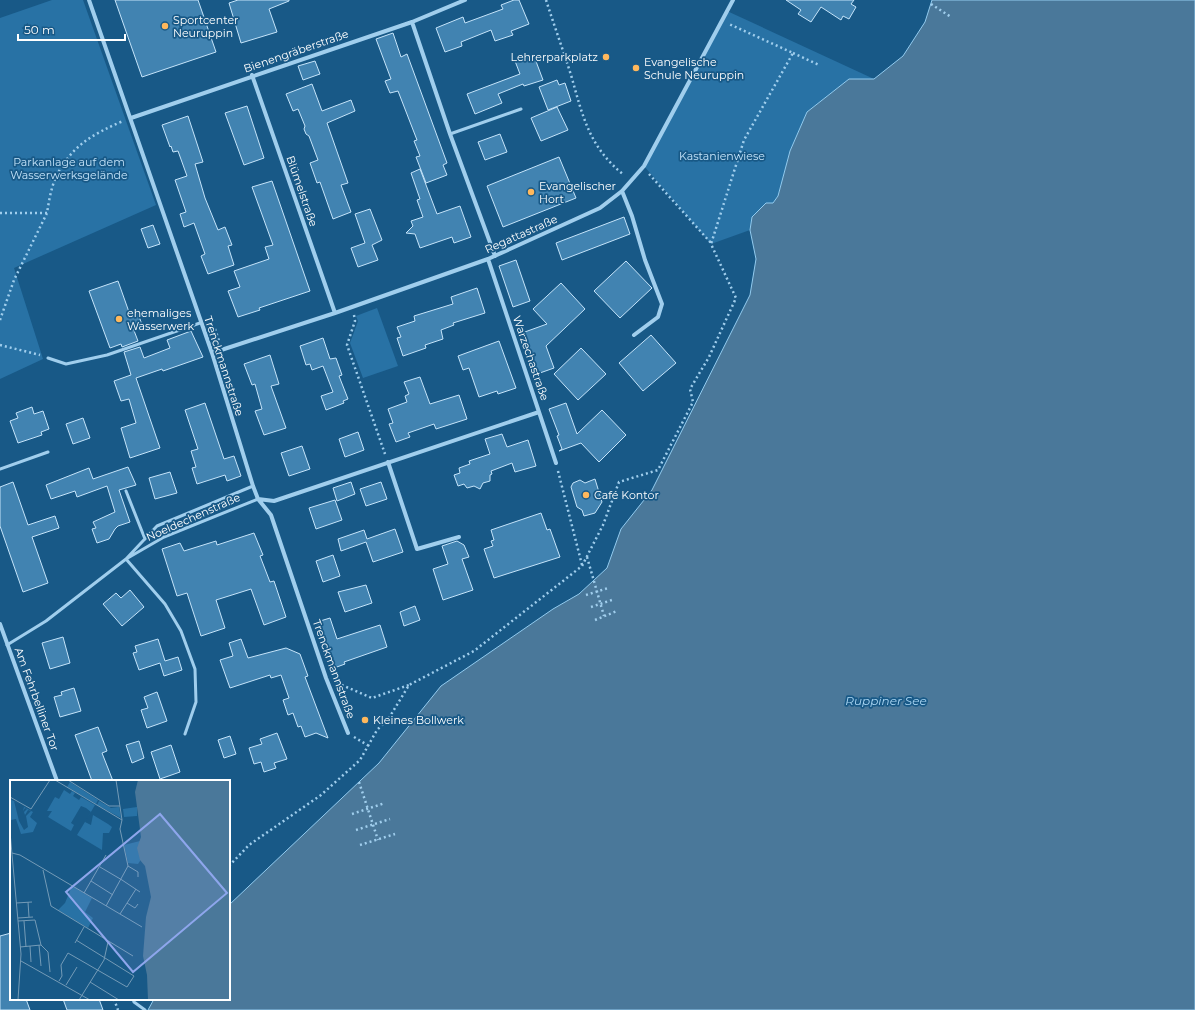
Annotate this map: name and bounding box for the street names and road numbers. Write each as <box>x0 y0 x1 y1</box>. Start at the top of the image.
street label: Bienengräberstraße <box>242 26 351 76</box>
street label: Blümelstraße <box>283 154 321 229</box>
street label: Regattastraße <box>483 212 560 256</box>
street label: Trenckmannstraße <box>201 314 247 418</box>
street label: Warzechastraße <box>510 314 552 403</box>
street label: Noeldechenstraße <box>144 490 243 544</box>
street label: Trenckmannstraße <box>310 618 359 721</box>
street label: Am Fehrbelliner Tor <box>12 645 62 753</box>

